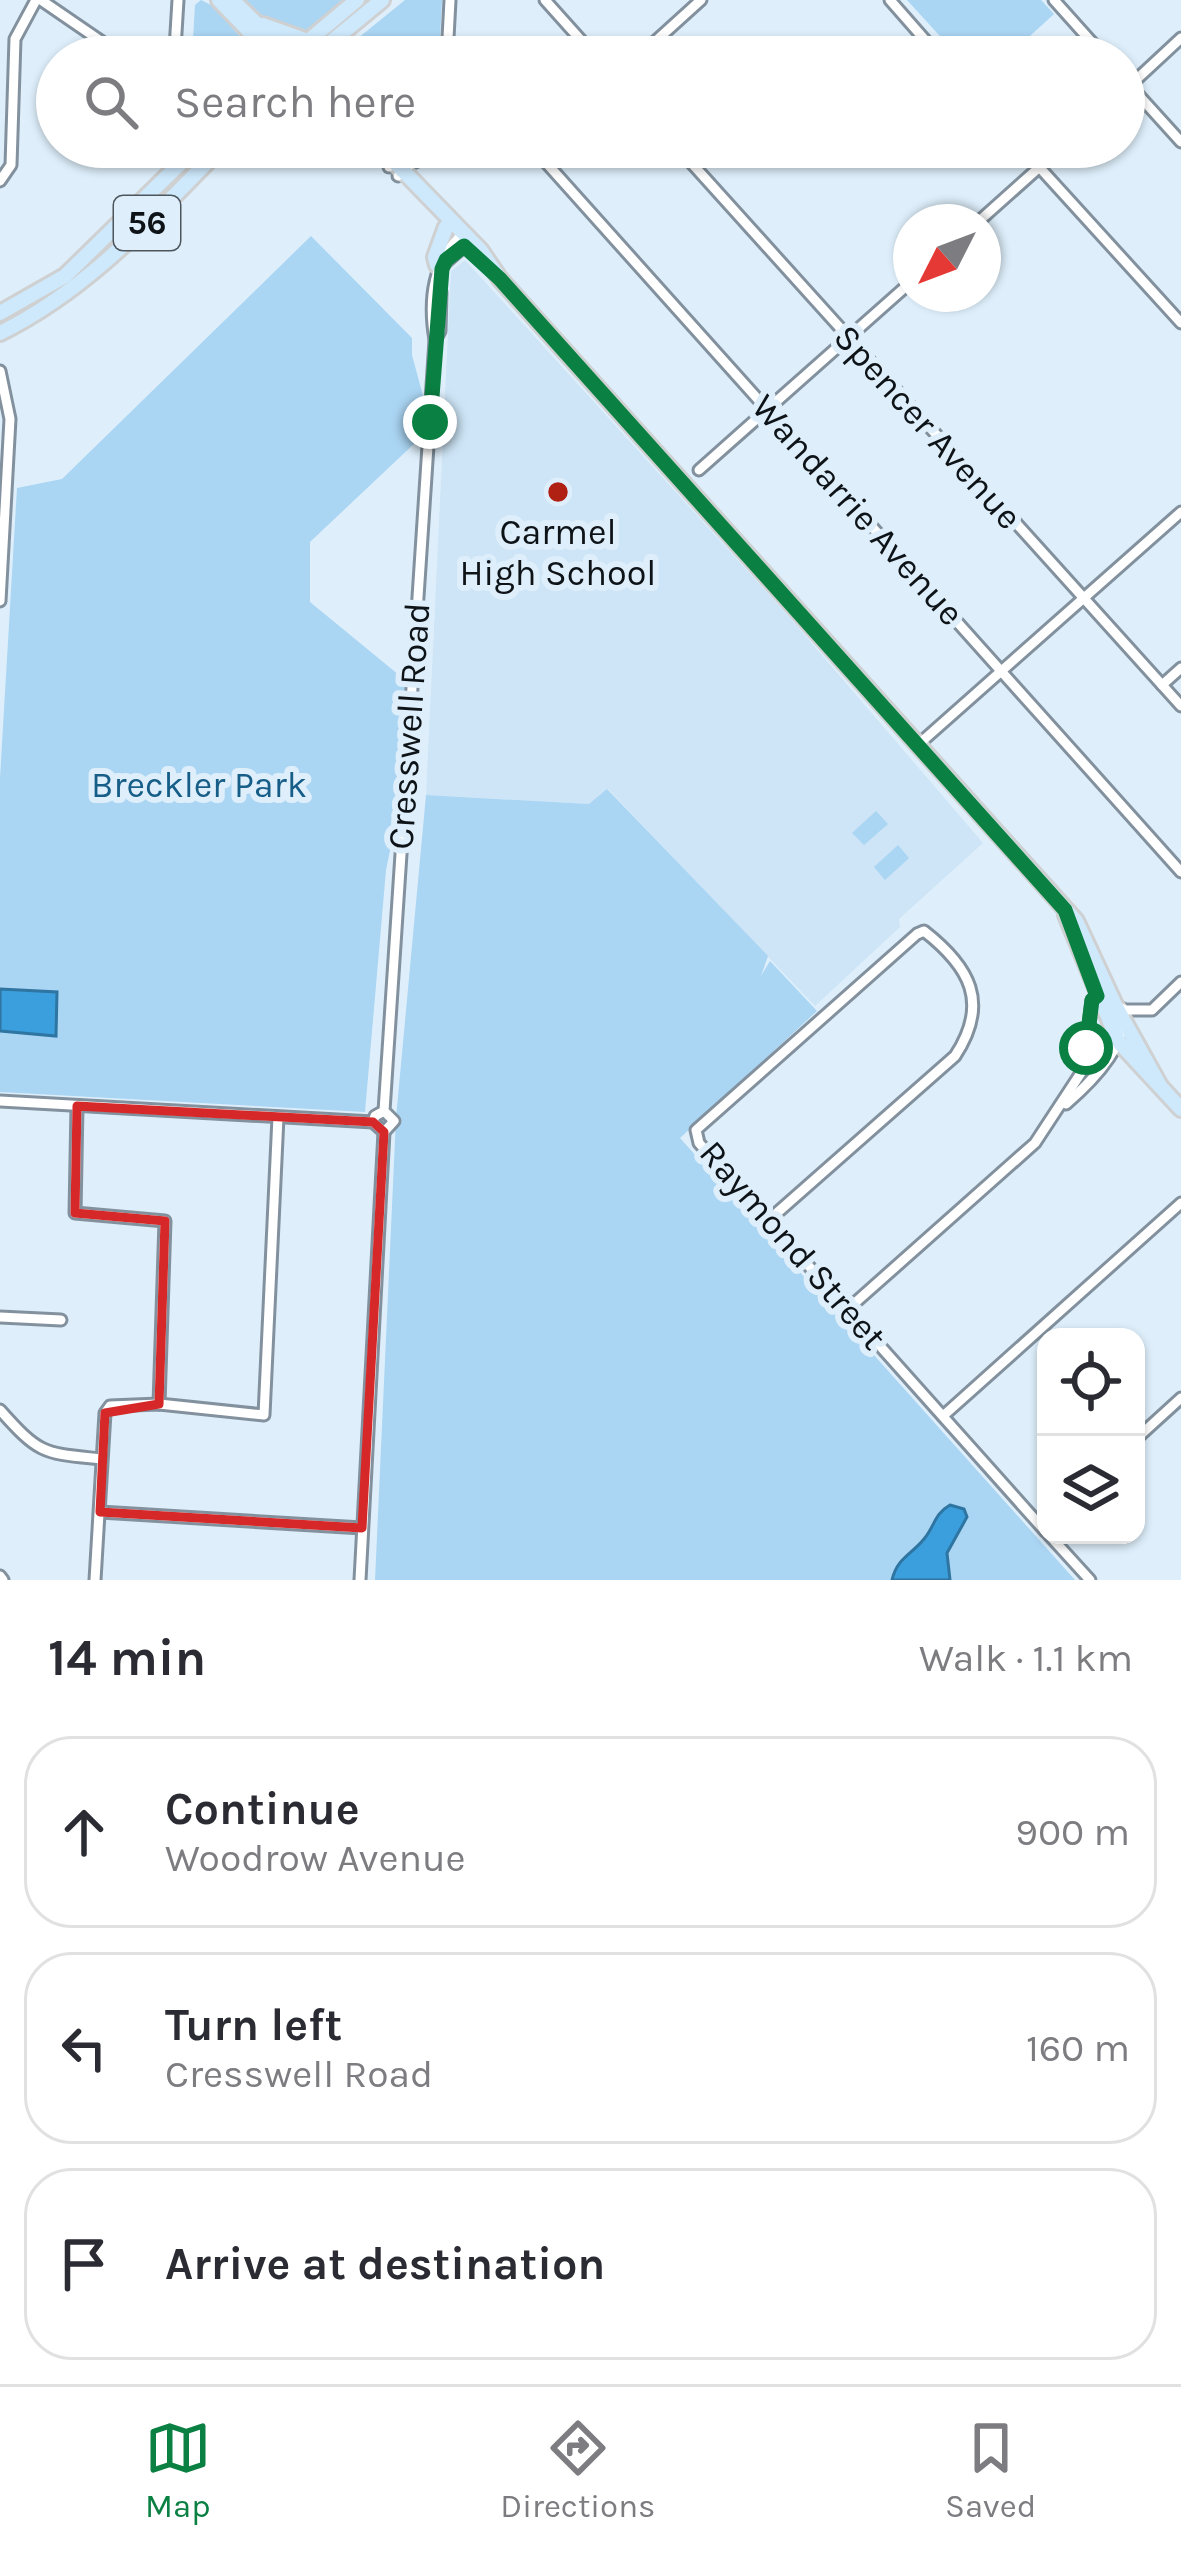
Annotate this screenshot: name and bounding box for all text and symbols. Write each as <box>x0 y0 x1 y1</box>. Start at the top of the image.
search box <box>36 36 1145 168</box>
icon: search <box>78 69 144 135</box>
text: Search here <box>174 76 416 128</box>
road number: 56 <box>114 196 180 250</box>
north arrow <box>893 204 1001 312</box>
street label: Spencer Avenue <box>825 316 1031 538</box>
street label: Wandarrie Avenue <box>743 386 973 634</box>
route end <box>403 395 457 449</box>
marker: Carmel High School <box>545 479 571 505</box>
place label: Carmel High School <box>460 511 656 594</box>
street label: Cresswell Road <box>379 601 439 851</box>
park label: Breckler Park <box>91 764 307 806</box>
route start <box>1059 1021 1113 1075</box>
street label: Raymond Street <box>691 1132 895 1358</box>
map controls <box>1037 1328 1145 1544</box>
button: locate <box>1037 1328 1145 1436</box>
button: layers <box>1037 1436 1145 1544</box>
text: 14 min <box>48 1628 206 1688</box>
text: Walk · 1.1 km <box>919 1635 1133 1681</box>
text: Continue <box>165 1783 360 1835</box>
icon: ahead <box>51 1799 117 1865</box>
text: 900 m <box>1015 1809 1130 1855</box>
text: Woodrow Avenue <box>165 1835 466 1881</box>
text: Turn left <box>165 1999 342 2051</box>
icon: left <box>51 2015 117 2081</box>
text: 160 m <box>1026 2025 1130 2071</box>
text: Cresswell Road <box>165 2051 433 2097</box>
icon: arrive <box>51 2231 117 2297</box>
text: Arrive at destination <box>165 2238 605 2290</box>
tab: Map <box>145 2415 211 2525</box>
tab: Directions <box>500 2415 655 2525</box>
tab: Saved <box>945 2415 1036 2525</box>

